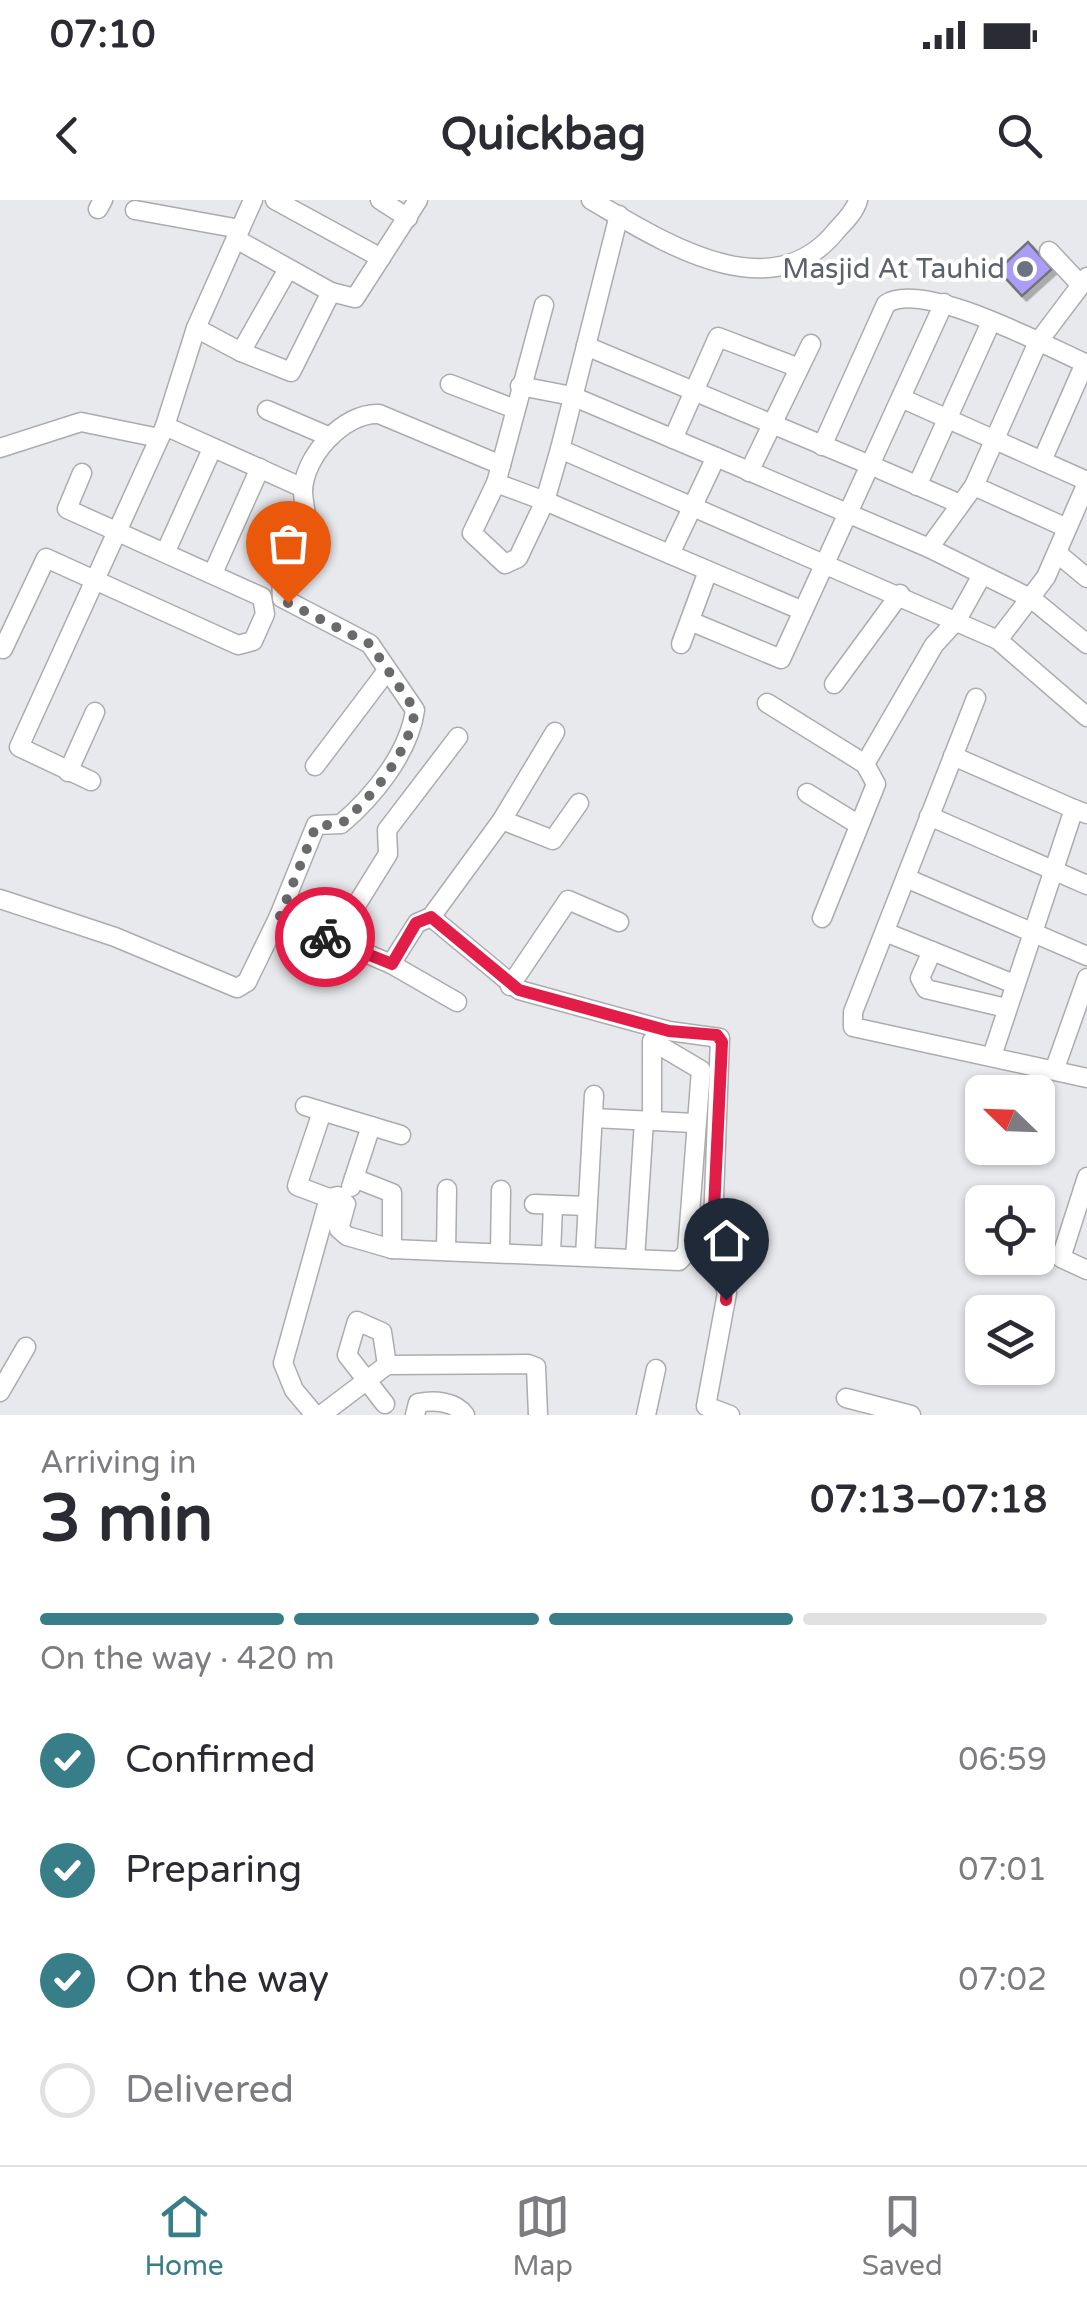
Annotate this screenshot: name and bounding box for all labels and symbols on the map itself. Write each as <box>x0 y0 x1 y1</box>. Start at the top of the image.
place label: Masjid At Tauhid <box>782 252 1005 286</box>
marker: Masjid At Tauhid <box>1014 258 1036 280</box>
pin <box>246 501 331 604</box>
courier <box>275 887 375 987</box>
north arrow <box>965 1075 1055 1165</box>
pin <box>684 1198 769 1301</box>

